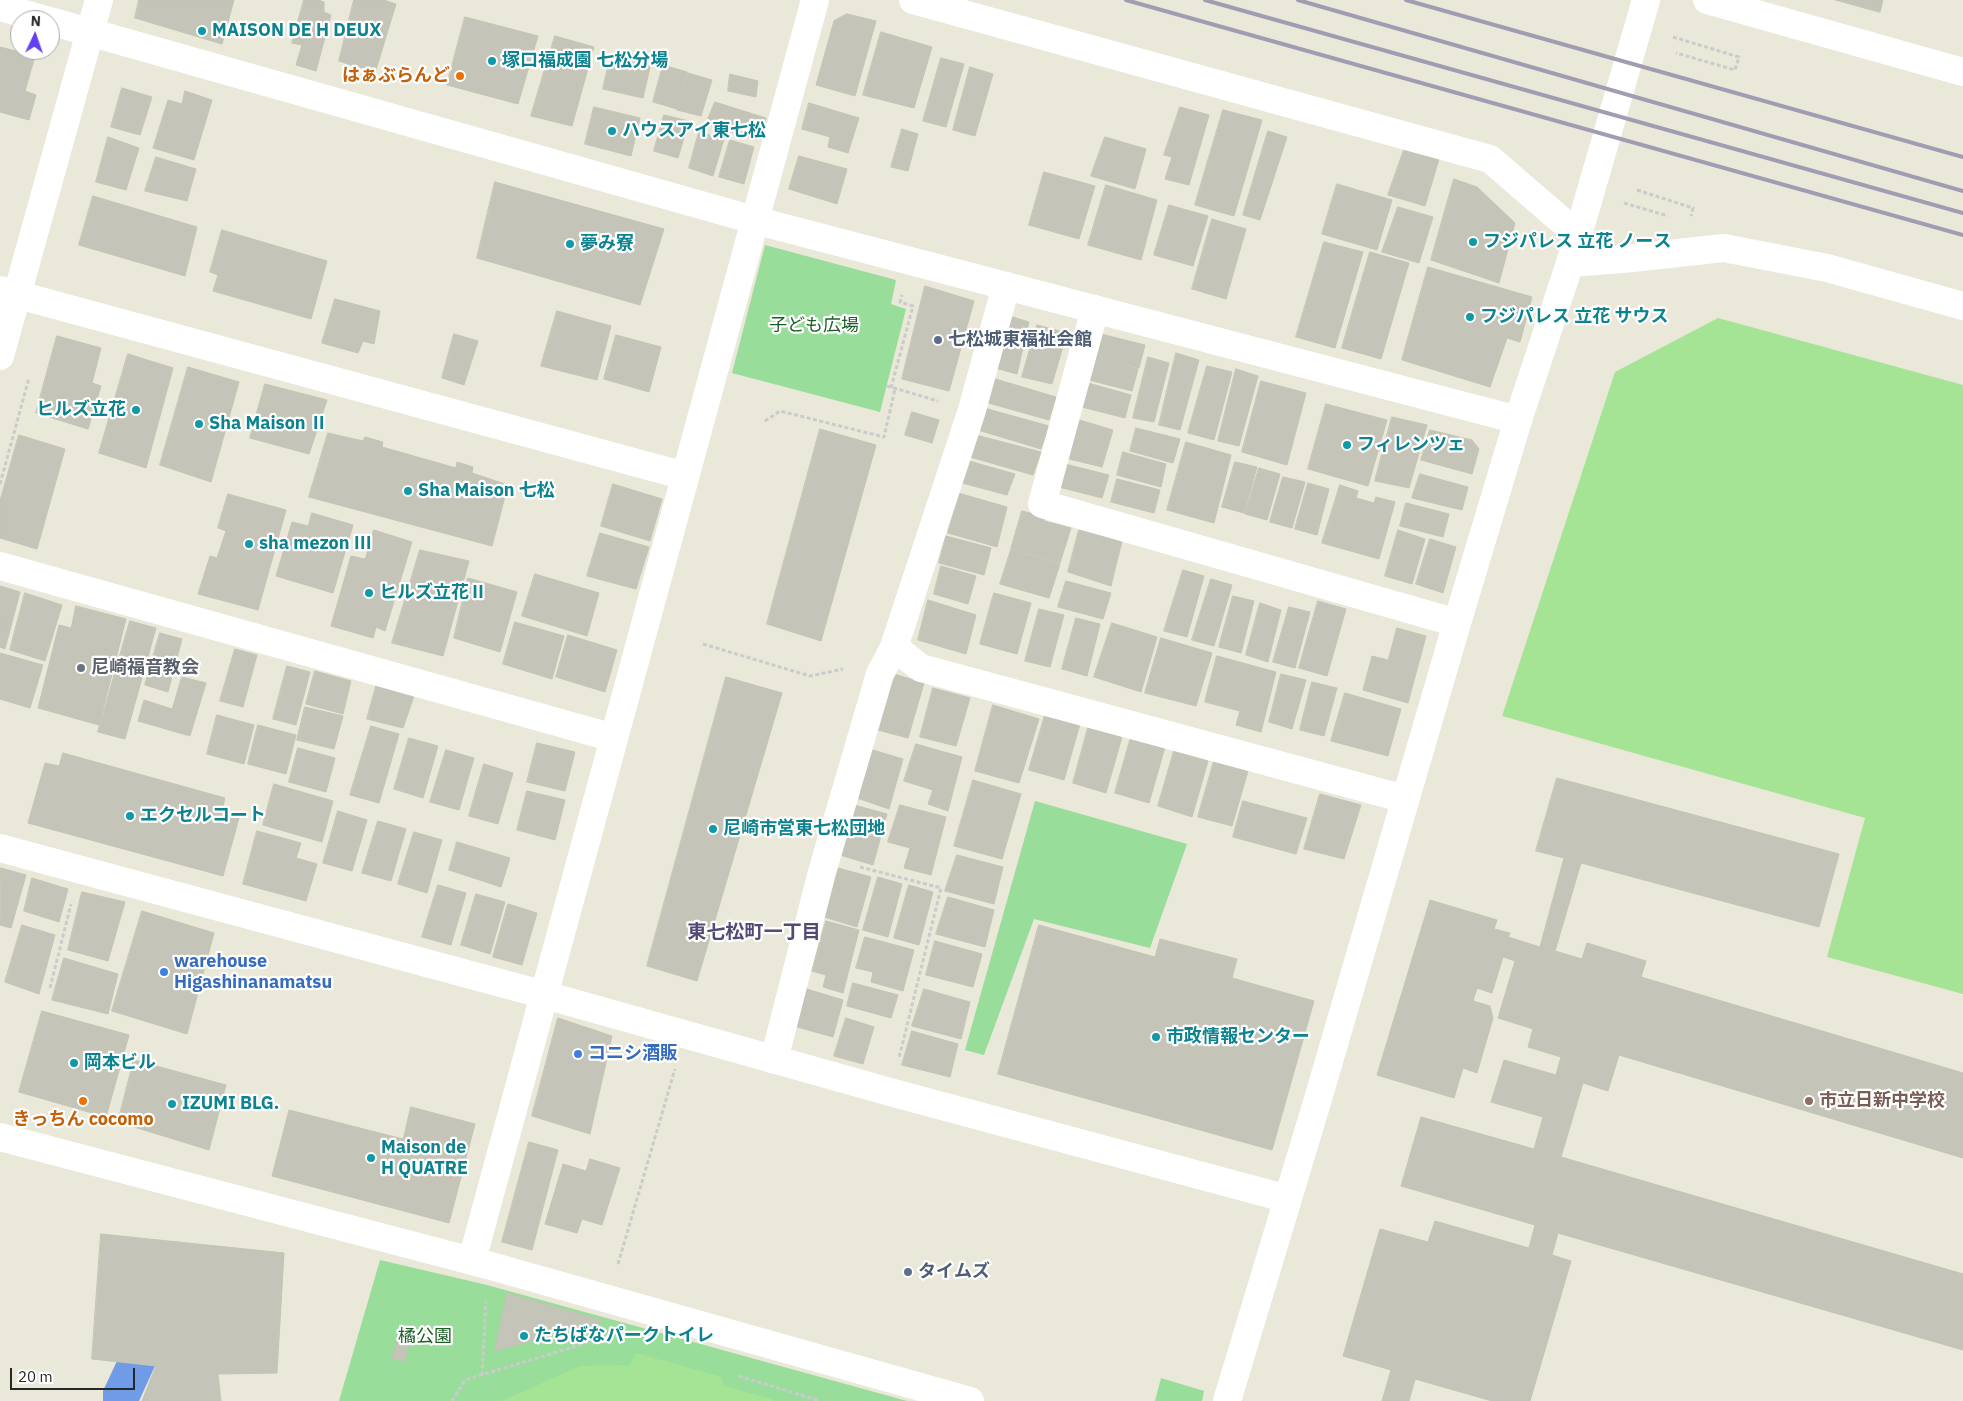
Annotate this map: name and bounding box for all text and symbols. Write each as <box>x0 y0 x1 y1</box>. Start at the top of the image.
north arrow <box>10 10 60 60</box>
text: N <box>30 12 41 30</box>
place label: MAISON DE H DEUX <box>212 20 381 42</box>
marker: MAISON DE H DEUX <box>196 25 208 37</box>
place label: 塚口福成園 七松分場 <box>502 50 668 72</box>
marker: 塚口福成園 七松分場 <box>486 55 498 67</box>
place label: はぁぶらんど <box>342 65 450 87</box>
marker: はぁぶらんど <box>454 70 466 82</box>
place label: ハウスアイ東七松 <box>622 120 766 142</box>
marker: ハウスアイ東七松 <box>606 125 618 137</box>
place label: フジパレス 立花 ノース <box>1483 231 1671 253</box>
place label: 夢み寮 <box>580 233 634 255</box>
marker: フジパレス 立花 ノース <box>1467 236 1479 248</box>
marker: 夢み寮 <box>564 238 576 250</box>
place label: フジパレス 立花 サウス <box>1480 306 1668 328</box>
marker: フジパレス 立花 サウス <box>1464 311 1476 323</box>
park label: 子ども広場 <box>769 315 859 337</box>
place label: 七松城東福祉会館 <box>948 329 1092 351</box>
marker: 七松城東福祉会館 <box>932 334 944 346</box>
place label: ヒルズ立花 <box>36 399 126 421</box>
marker: ヒルズ立花 <box>130 404 142 416</box>
place label: Sha Maison Ⅱ <box>209 413 328 435</box>
marker: Sha Maison Ⅱ <box>193 418 205 430</box>
place label: フィレンツェ <box>1357 434 1465 456</box>
marker: フィレンツェ <box>1341 439 1353 451</box>
place label: Sha Maison 七松 <box>418 480 555 502</box>
marker: Sha Maison 七松 <box>402 485 414 497</box>
place label: sha mezon Ⅲ <box>259 533 372 555</box>
marker: sha mezon Ⅲ <box>243 538 255 550</box>
place label: ヒルズ立花Ⅱ <box>379 582 487 604</box>
marker: ヒルズ立花Ⅱ <box>363 587 375 599</box>
place label: 尼崎福音教会 <box>91 657 199 679</box>
marker: 尼崎福音教会 <box>75 662 87 674</box>
place label: エクセルコート <box>140 805 266 827</box>
marker: エクセルコート <box>124 810 136 822</box>
place label: 尼崎市営東七松団地 <box>723 818 885 840</box>
marker: 尼崎市営東七松団地 <box>707 823 719 835</box>
district label: 東七松町一丁目 <box>688 922 820 944</box>
place label: warehouse Higashinanamatsu <box>174 951 332 994</box>
marker: warehouse Higashinanamatsu <box>158 966 170 978</box>
place label: 市政情報センター <box>1166 1026 1310 1048</box>
marker: 市政情報センター <box>1150 1031 1162 1043</box>
place label: コニシ酒販 <box>588 1043 678 1065</box>
marker: コニシ酒販 <box>572 1048 584 1060</box>
place label: 岡本ビル <box>84 1052 156 1074</box>
marker: 岡本ビル <box>68 1057 80 1069</box>
place label: 市立日新中学校 <box>1819 1090 1945 1112</box>
place label: IZUMI BLG. <box>182 1093 279 1115</box>
marker: きっちん cocomo <box>77 1095 89 1107</box>
marker: 市立日新中学校 <box>1803 1095 1815 1107</box>
marker: IZUMI BLG. <box>166 1098 178 1110</box>
place label: きっちん cocomo <box>12 1109 154 1131</box>
place label: Maison de H QUATRE <box>381 1137 468 1180</box>
marker: Maison de H QUATRE <box>365 1152 377 1164</box>
place label: タイムズ <box>918 1261 990 1283</box>
marker: タイムズ <box>902 1266 914 1278</box>
place label: たちばなパークトイレ <box>534 1325 714 1347</box>
park label: 橘公園 <box>398 1326 452 1348</box>
marker: たちばなパークトイレ <box>518 1330 530 1342</box>
scale bar <box>12 1358 138 1390</box>
text: 20 m <box>18 1367 53 1386</box>

